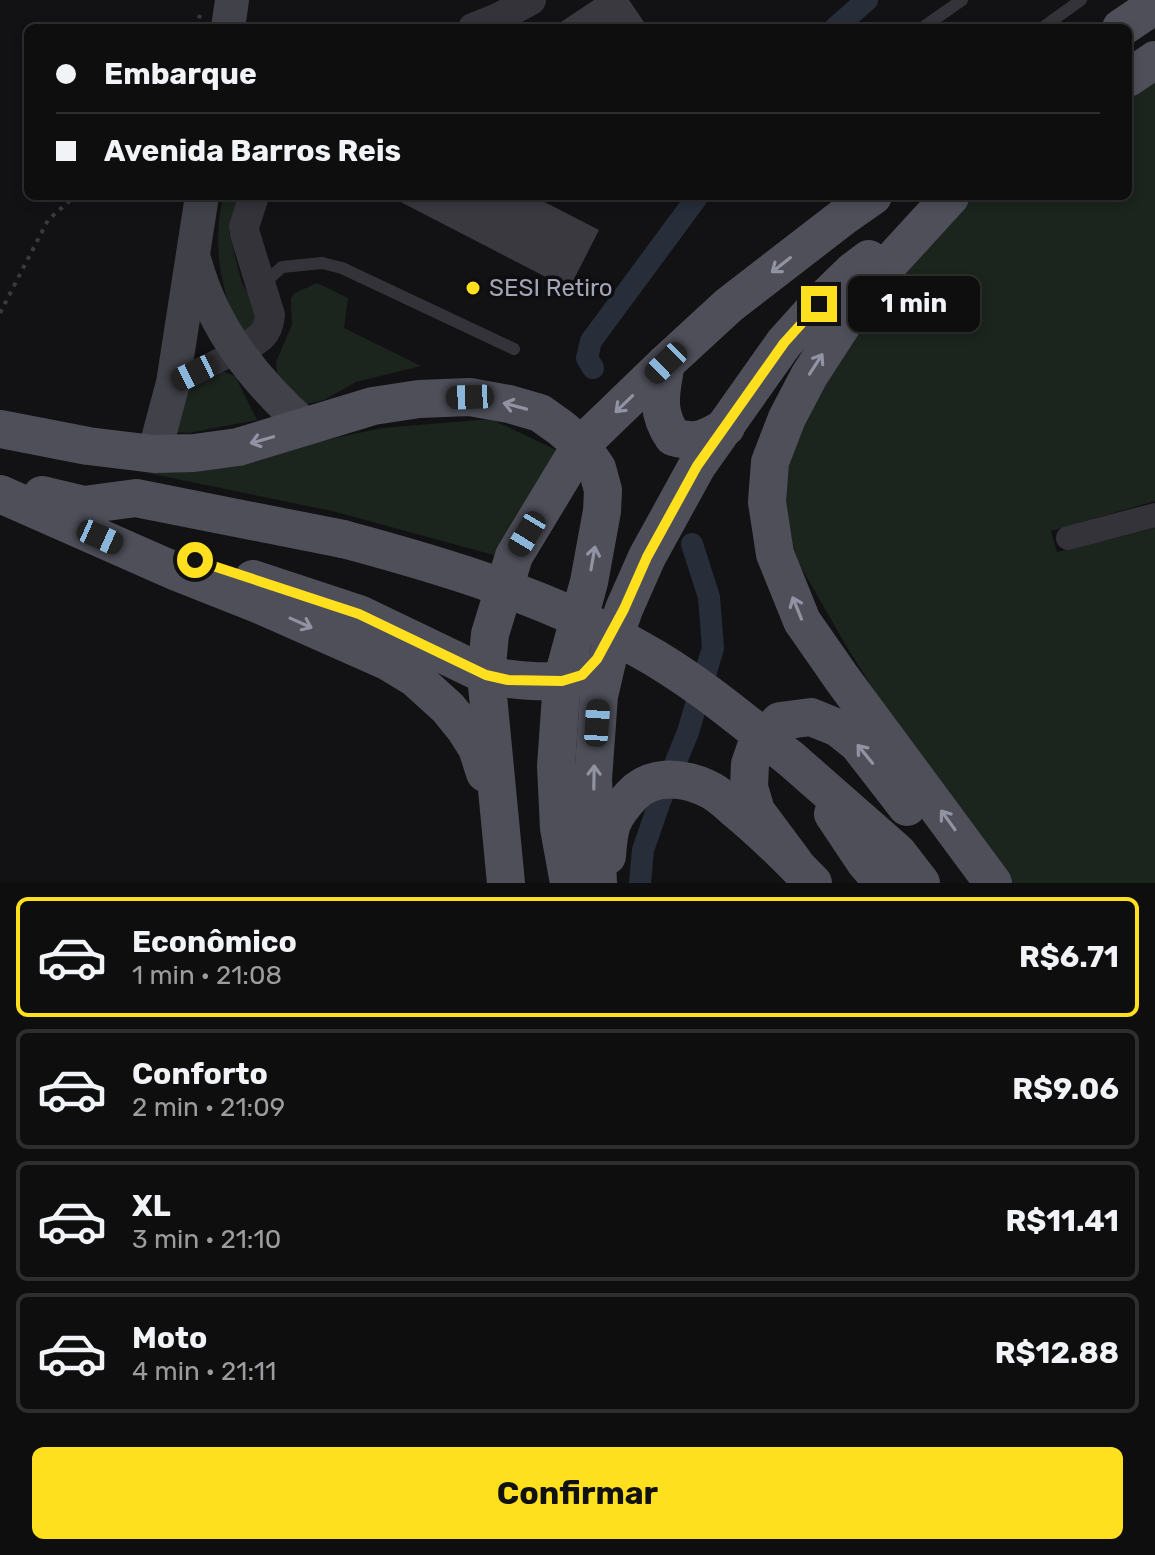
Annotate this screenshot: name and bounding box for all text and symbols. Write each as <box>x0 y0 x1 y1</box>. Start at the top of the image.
text: Embarque <box>104 56 257 92</box>
text: Avenida Barros Reis <box>104 133 401 169</box>
one-way arrow <box>771 256 792 273</box>
place label: SESI Retiro <box>489 274 613 302</box>
callout: 1 min <box>847 276 979 332</box>
marker: SESI Retiro <box>464 279 482 297</box>
route end <box>801 286 837 322</box>
text: 1 min <box>881 288 947 319</box>
car <box>640 338 692 388</box>
car <box>167 352 221 394</box>
one-way arrow <box>809 353 825 376</box>
car <box>446 384 494 410</box>
one-way arrow <box>615 394 634 413</box>
one-way arrow <box>503 398 529 413</box>
one-way arrow <box>249 434 275 449</box>
car <box>504 507 550 561</box>
car <box>73 516 127 558</box>
route start <box>177 542 213 578</box>
one-way arrow <box>587 546 602 572</box>
one-way arrow <box>789 596 804 621</box>
one-way arrow <box>289 616 313 631</box>
car <box>583 698 611 748</box>
one-way arrow <box>857 744 874 765</box>
one-way arrow <box>586 764 601 791</box>
one-way arrow <box>940 809 956 831</box>
icon: car <box>36 921 108 993</box>
text: Econômico <box>132 924 297 960</box>
text: R$6.71 <box>1019 939 1119 975</box>
text: 1 min · 21:08 <box>132 960 282 991</box>
icon: car <box>36 1053 108 1125</box>
text: Conforto <box>132 1056 268 1092</box>
text: R$9.06 <box>1012 1071 1119 1107</box>
text: 2 min · 21:09 <box>132 1092 285 1123</box>
icon: car <box>36 1185 108 1257</box>
text: XL <box>132 1188 171 1224</box>
text: R$11.41 <box>1005 1203 1119 1239</box>
text: 3 min · 21:10 <box>132 1224 281 1255</box>
icon: car <box>36 1317 108 1389</box>
text: Moto <box>132 1320 207 1356</box>
text: R$12.88 <box>995 1335 1119 1371</box>
text: 4 min · 21:11 <box>132 1356 276 1387</box>
button: Confirmar <box>32 1447 1123 1539</box>

